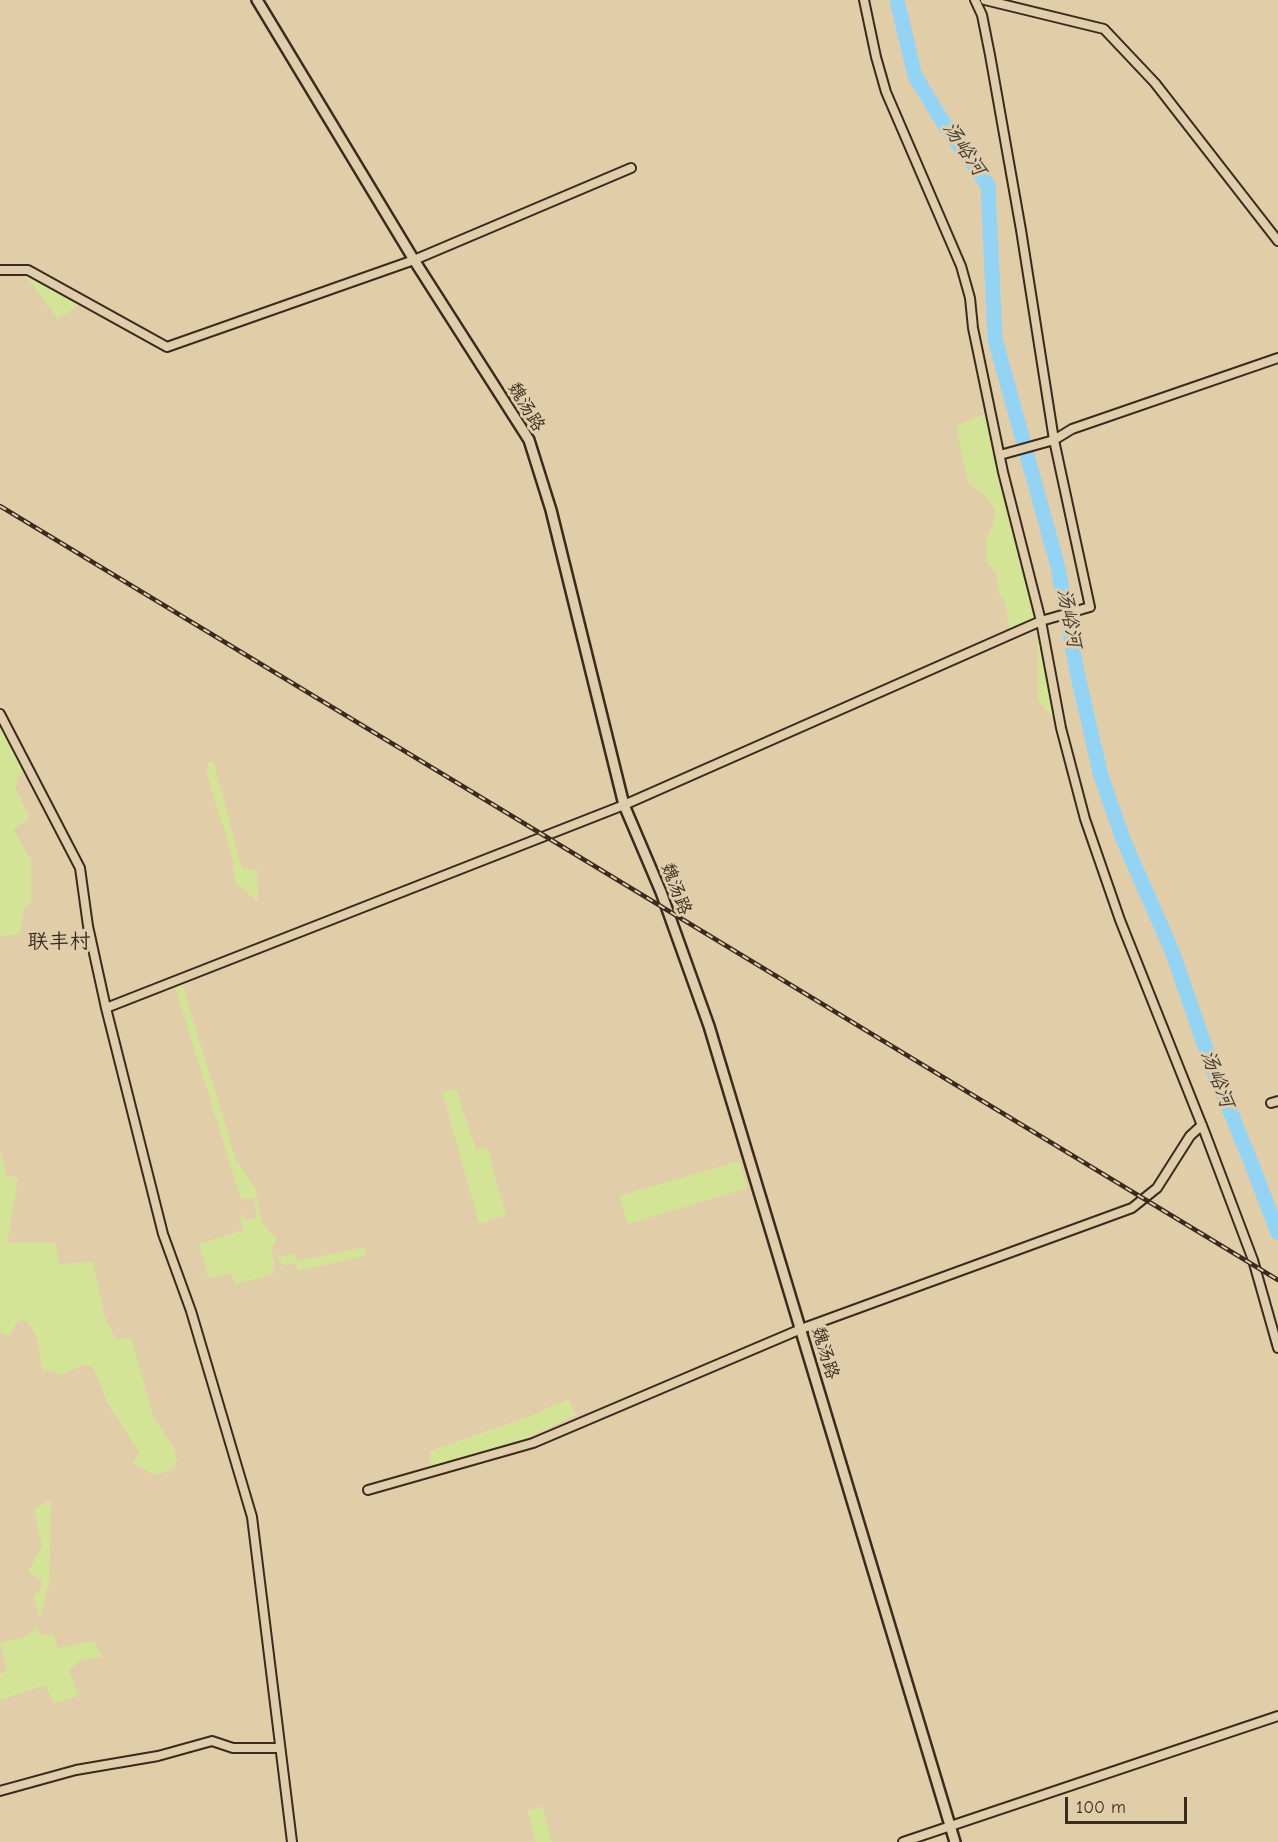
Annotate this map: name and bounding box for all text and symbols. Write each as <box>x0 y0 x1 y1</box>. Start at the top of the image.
water label: 汤峪河 <box>937 117 991 181</box>
street label: 魏汤路 <box>503 378 549 436</box>
water label: 汤峪河 <box>1051 586 1087 650</box>
street label: 魏汤路 <box>656 860 696 918</box>
district label: 联丰村 <box>28 929 90 955</box>
water label: 汤峪河 <box>1195 1047 1239 1111</box>
street label: 魏汤路 <box>807 1324 843 1382</box>
scale bar <box>1068 1785 1190 1823</box>
text: 100 m <box>1076 1797 1126 1818</box>

